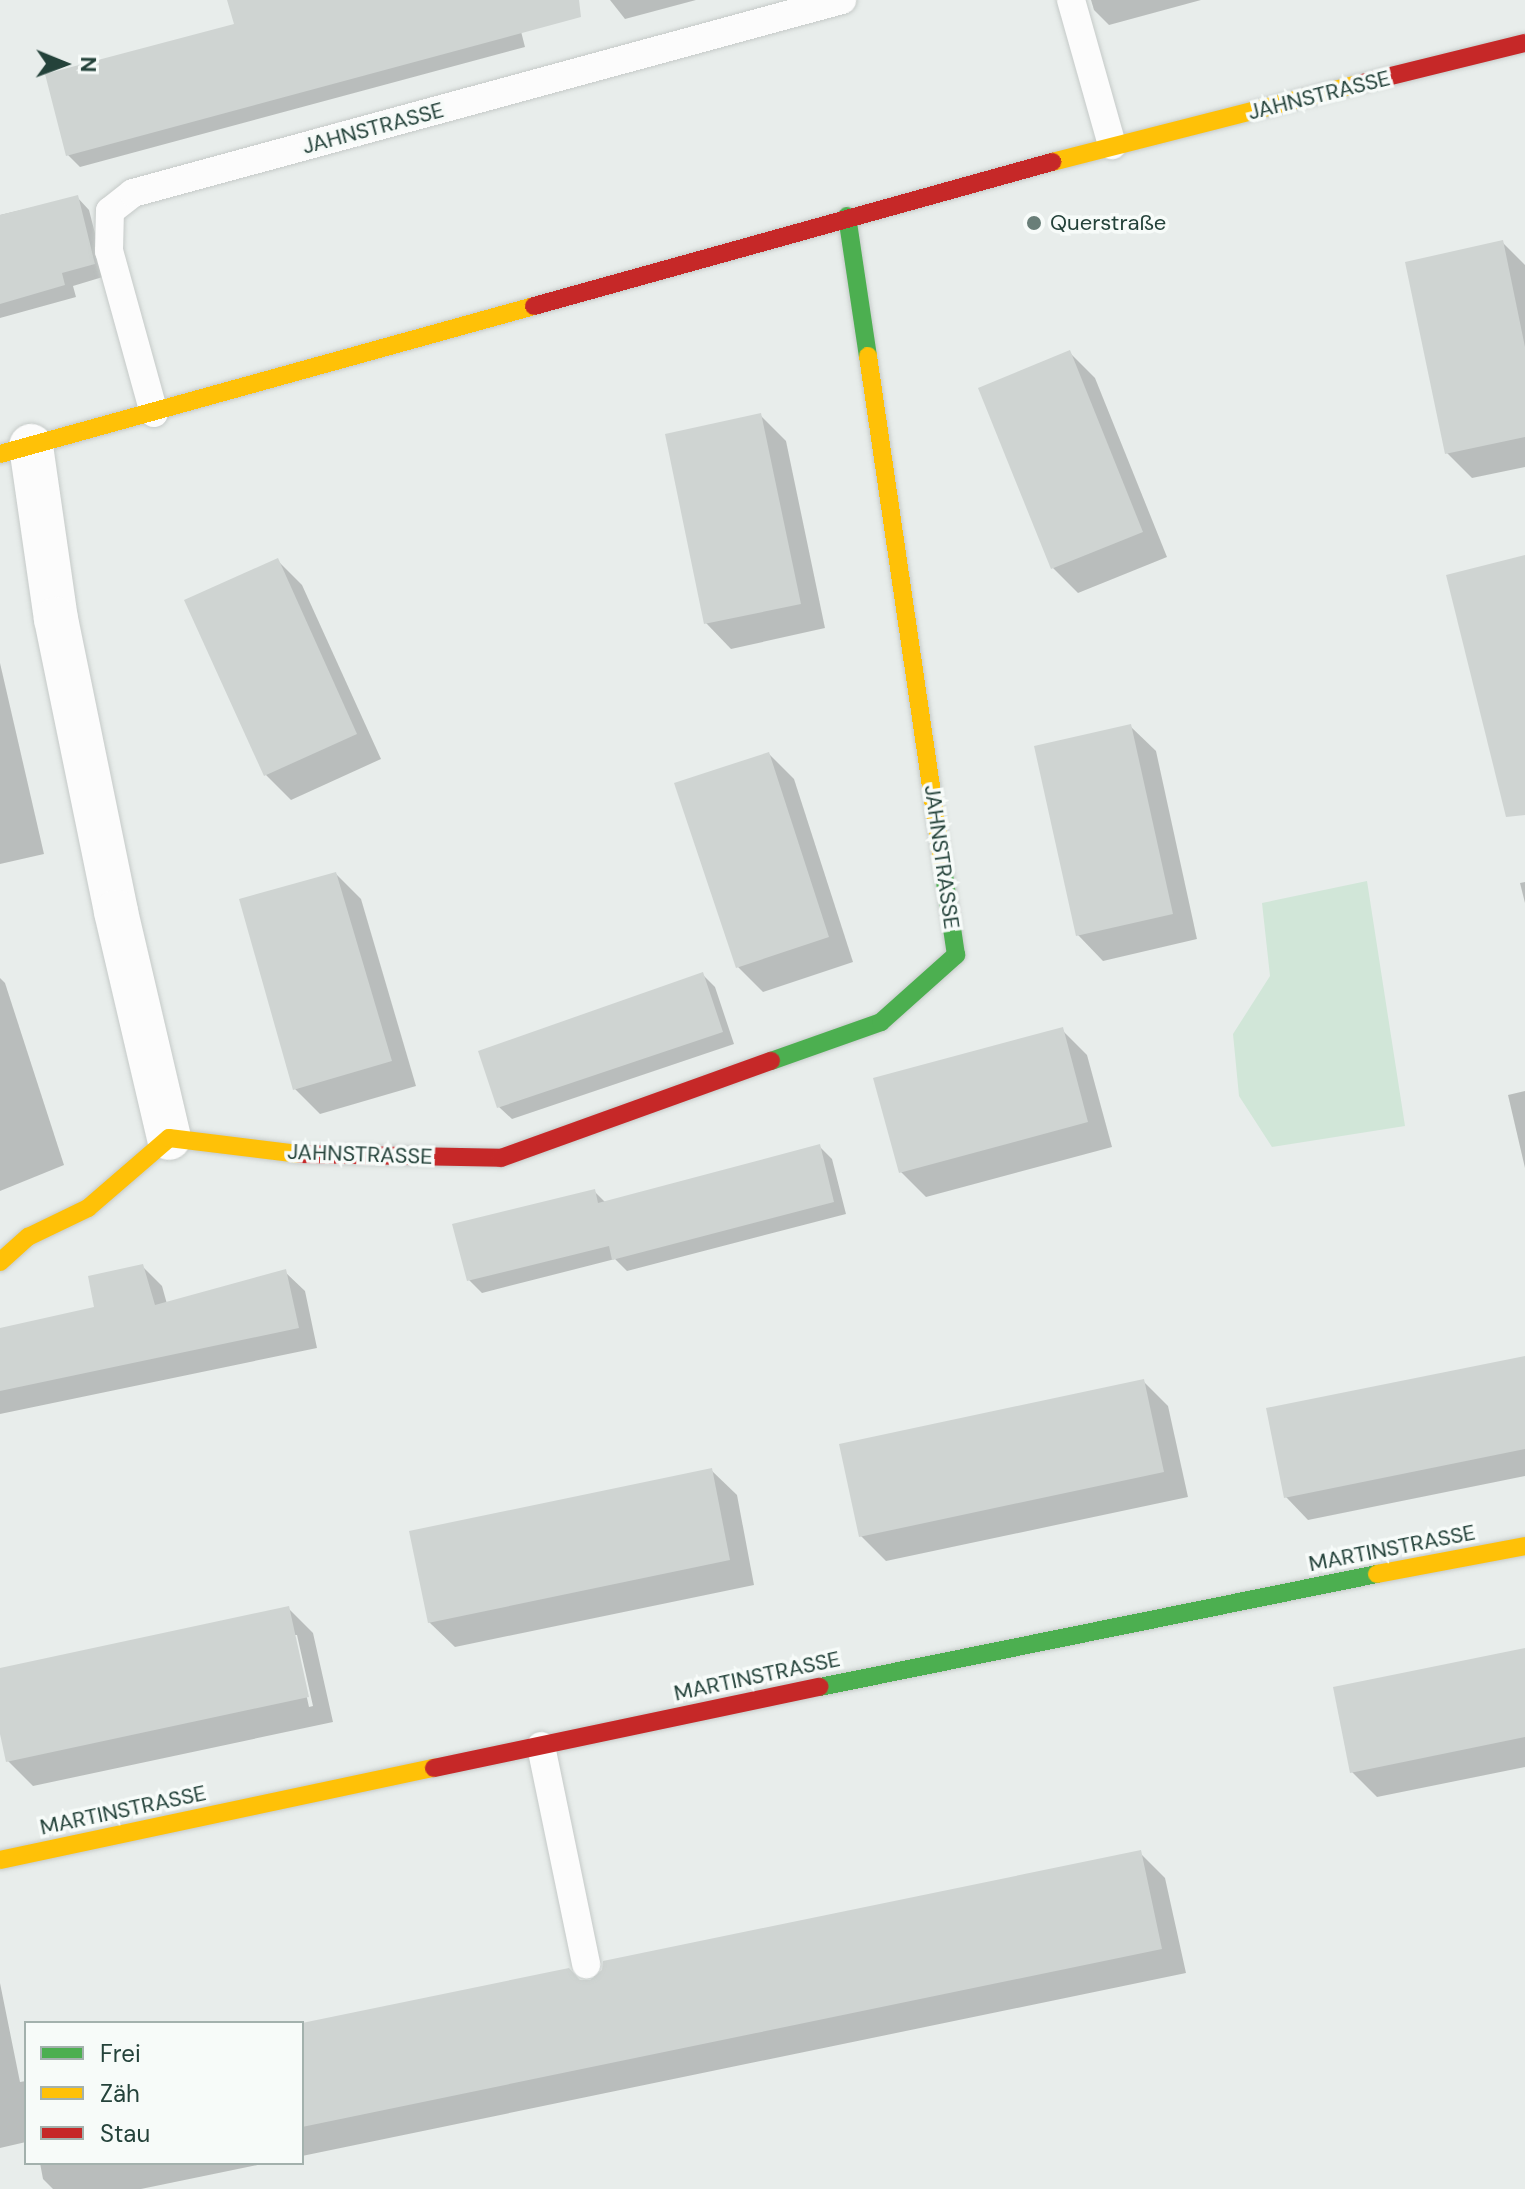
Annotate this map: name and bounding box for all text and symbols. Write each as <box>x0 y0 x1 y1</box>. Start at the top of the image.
north arrow <box>24 24 104 104</box>
text: N <box>74 56 103 73</box>
street label: JAHNSTRASSE <box>1245 65 1393 125</box>
street label: JAHNSTRASSE <box>299 96 447 160</box>
place label: Querstraße <box>1050 210 1166 236</box>
marker: Querstraße <box>1025 214 1043 232</box>
street label: JAHNSTRASSE <box>919 783 965 931</box>
street label: JAHNSTRASSE <box>287 1138 433 1170</box>
street label: MARTINSTRASSE <box>1306 1519 1478 1577</box>
street label: MARTINSTRASSE <box>671 1645 843 1707</box>
street label: MARTINSTRASSE <box>37 1779 209 1841</box>
legend <box>24 2021 304 2165</box>
text: Frei <box>100 2038 141 2069</box>
text: Zäh <box>100 2078 140 2109</box>
text: Stau <box>100 2118 150 2149</box>

